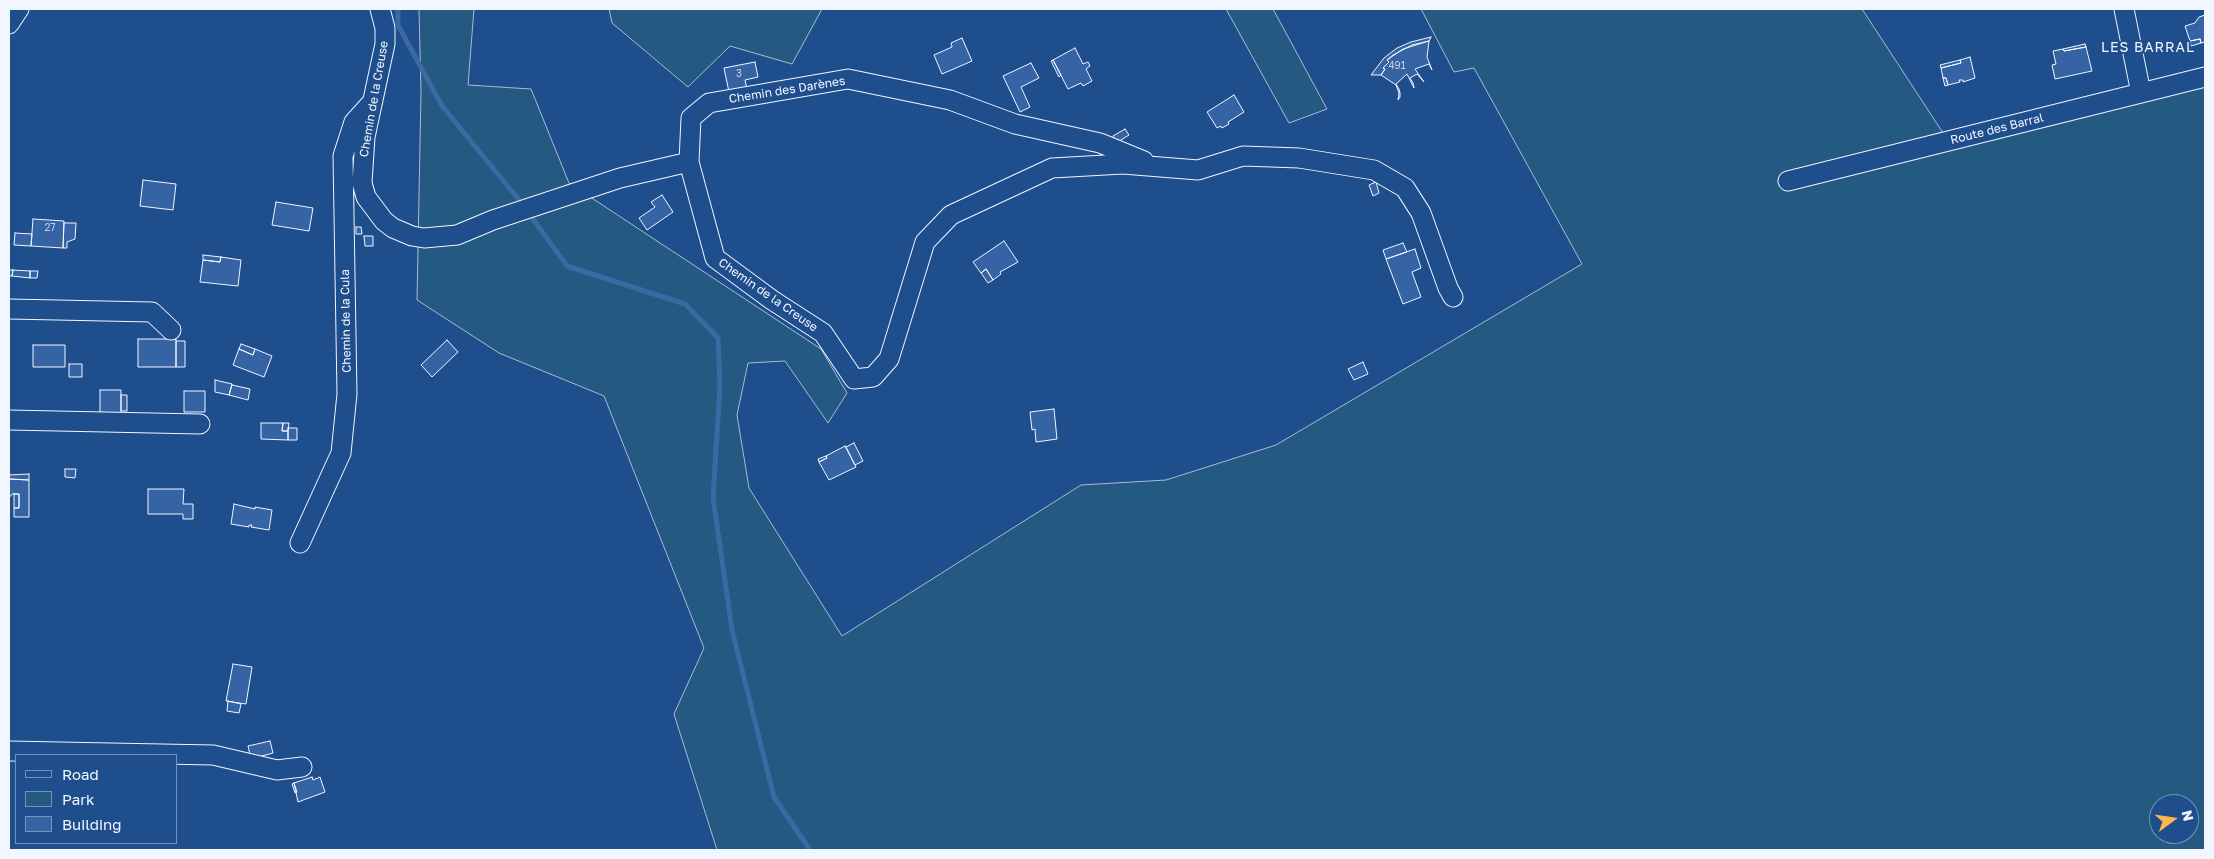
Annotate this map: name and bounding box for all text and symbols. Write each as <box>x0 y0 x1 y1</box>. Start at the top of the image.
street label: Chemin de la Creuse <box>357 40 391 158</box>
district label: LES BARRAL <box>2100 40 2196 56</box>
house number: 491 <box>1389 60 1405 72</box>
house number: 3 <box>736 68 742 80</box>
street label: Chemin des Darènes <box>728 74 846 106</box>
street label: Route des Barral <box>1949 110 2045 148</box>
house number: 27 <box>44 222 56 234</box>
street label: Chemin de la Creuse <box>716 255 820 335</box>
street label: Chemin de la Cula <box>338 269 354 373</box>
legend <box>15 754 178 844</box>
text: Road <box>62 765 99 783</box>
text: Park <box>62 790 94 808</box>
north arrow <box>2149 794 2199 844</box>
text: N <box>2179 808 2198 823</box>
text: Building <box>62 815 122 833</box>

